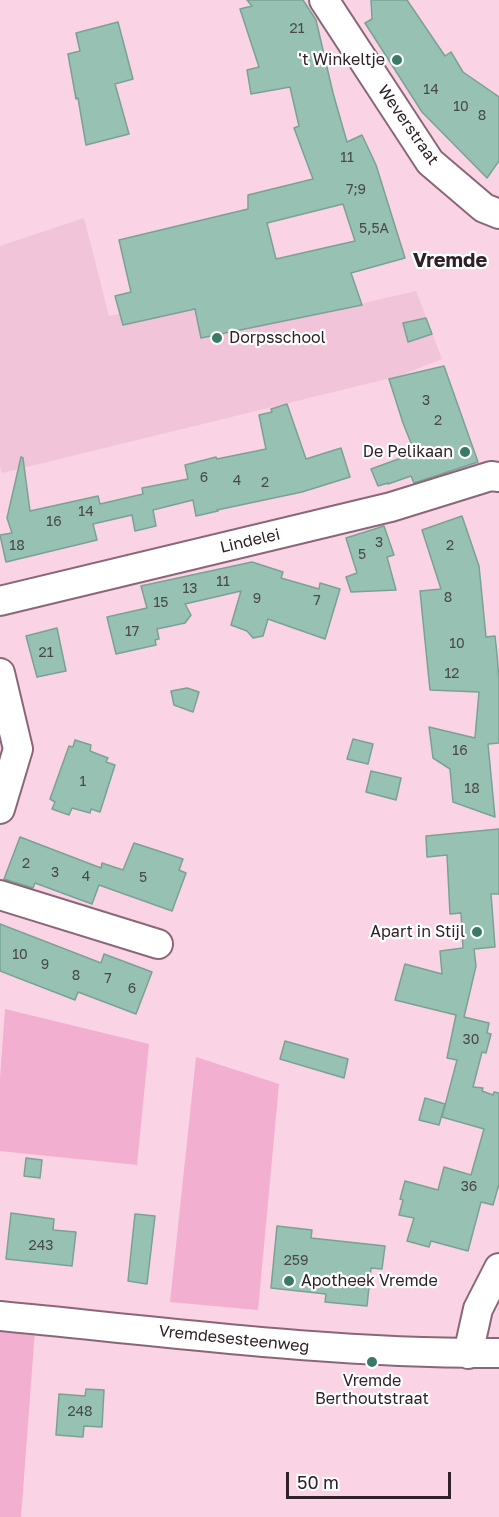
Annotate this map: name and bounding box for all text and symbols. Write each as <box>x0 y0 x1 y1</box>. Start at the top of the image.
house number: 21 <box>290 21 304 37</box>
place label: 't Winkeltje <box>298 50 385 70</box>
marker: 't Winkeltje <box>390 53 404 67</box>
street label: Weverstraat <box>373 81 443 169</box>
house number: 14 <box>423 82 439 98</box>
house number: 10 <box>453 99 469 115</box>
house number: 8 <box>478 108 486 124</box>
house number: 11 <box>340 150 354 166</box>
house number: 7;9 <box>346 182 366 198</box>
house number: 5,5A <box>359 221 389 237</box>
district label: Vremde <box>413 249 487 273</box>
place label: Dorpsschool <box>229 328 326 348</box>
marker: Dorpsschool <box>210 331 224 345</box>
house number: 3 <box>422 393 430 409</box>
house number: 2 <box>434 413 442 429</box>
place label: De Pelikaan <box>363 442 453 462</box>
marker: De Pelikaan <box>458 445 472 459</box>
house number: 6 <box>200 470 208 486</box>
house number: 4 <box>233 473 241 489</box>
house number: 2 <box>261 475 269 491</box>
house number: 14 <box>78 504 94 520</box>
house number: 16 <box>46 514 62 530</box>
street label: Lindelei <box>218 525 282 557</box>
house number: 3 <box>375 535 383 551</box>
house number: 18 <box>9 538 25 554</box>
house number: 2 <box>446 538 454 554</box>
house number: 5 <box>358 547 366 563</box>
house number: 11 <box>216 574 230 590</box>
house number: 13 <box>183 581 197 597</box>
house number: 8 <box>444 590 452 606</box>
house number: 9 <box>253 591 261 607</box>
house number: 7 <box>313 593 321 609</box>
house number: 15 <box>154 595 168 611</box>
house number: 17 <box>125 624 139 640</box>
house number: 10 <box>449 636 465 652</box>
house number: 21 <box>39 645 53 661</box>
house number: 12 <box>445 666 459 682</box>
house number: 16 <box>452 743 468 759</box>
house number: 1 <box>80 774 86 790</box>
house number: 18 <box>464 781 480 797</box>
house number: 2 <box>22 856 30 872</box>
house number: 3 <box>51 865 59 881</box>
house number: 4 <box>82 869 90 885</box>
house number: 5 <box>139 870 147 886</box>
place label: Apart in Stijl <box>370 922 465 942</box>
marker: Apart in Stijl <box>470 925 484 939</box>
house number: 10 <box>12 947 28 963</box>
house number: 9 <box>41 957 49 973</box>
house number: 8 <box>72 968 80 984</box>
house number: 7 <box>104 971 112 987</box>
house number: 6 <box>128 981 136 997</box>
house number: 30 <box>463 1032 479 1048</box>
house number: 36 <box>461 1179 477 1195</box>
house number: 243 <box>29 1238 53 1254</box>
house number: 259 <box>284 1253 308 1269</box>
place label: Apotheek Vremde <box>301 1271 438 1291</box>
marker: Apotheek Vremde <box>282 1274 296 1288</box>
street label: Vremdesesteenweg <box>158 1322 310 1356</box>
marker: Vremde Berthoutstraat <box>365 1355 379 1369</box>
place label: Vremde Berthoutstraat <box>315 1371 429 1409</box>
house number: 248 <box>67 1404 93 1420</box>
scale bar <box>289 1460 454 1498</box>
text: 50 m <box>297 1471 339 1493</box>

